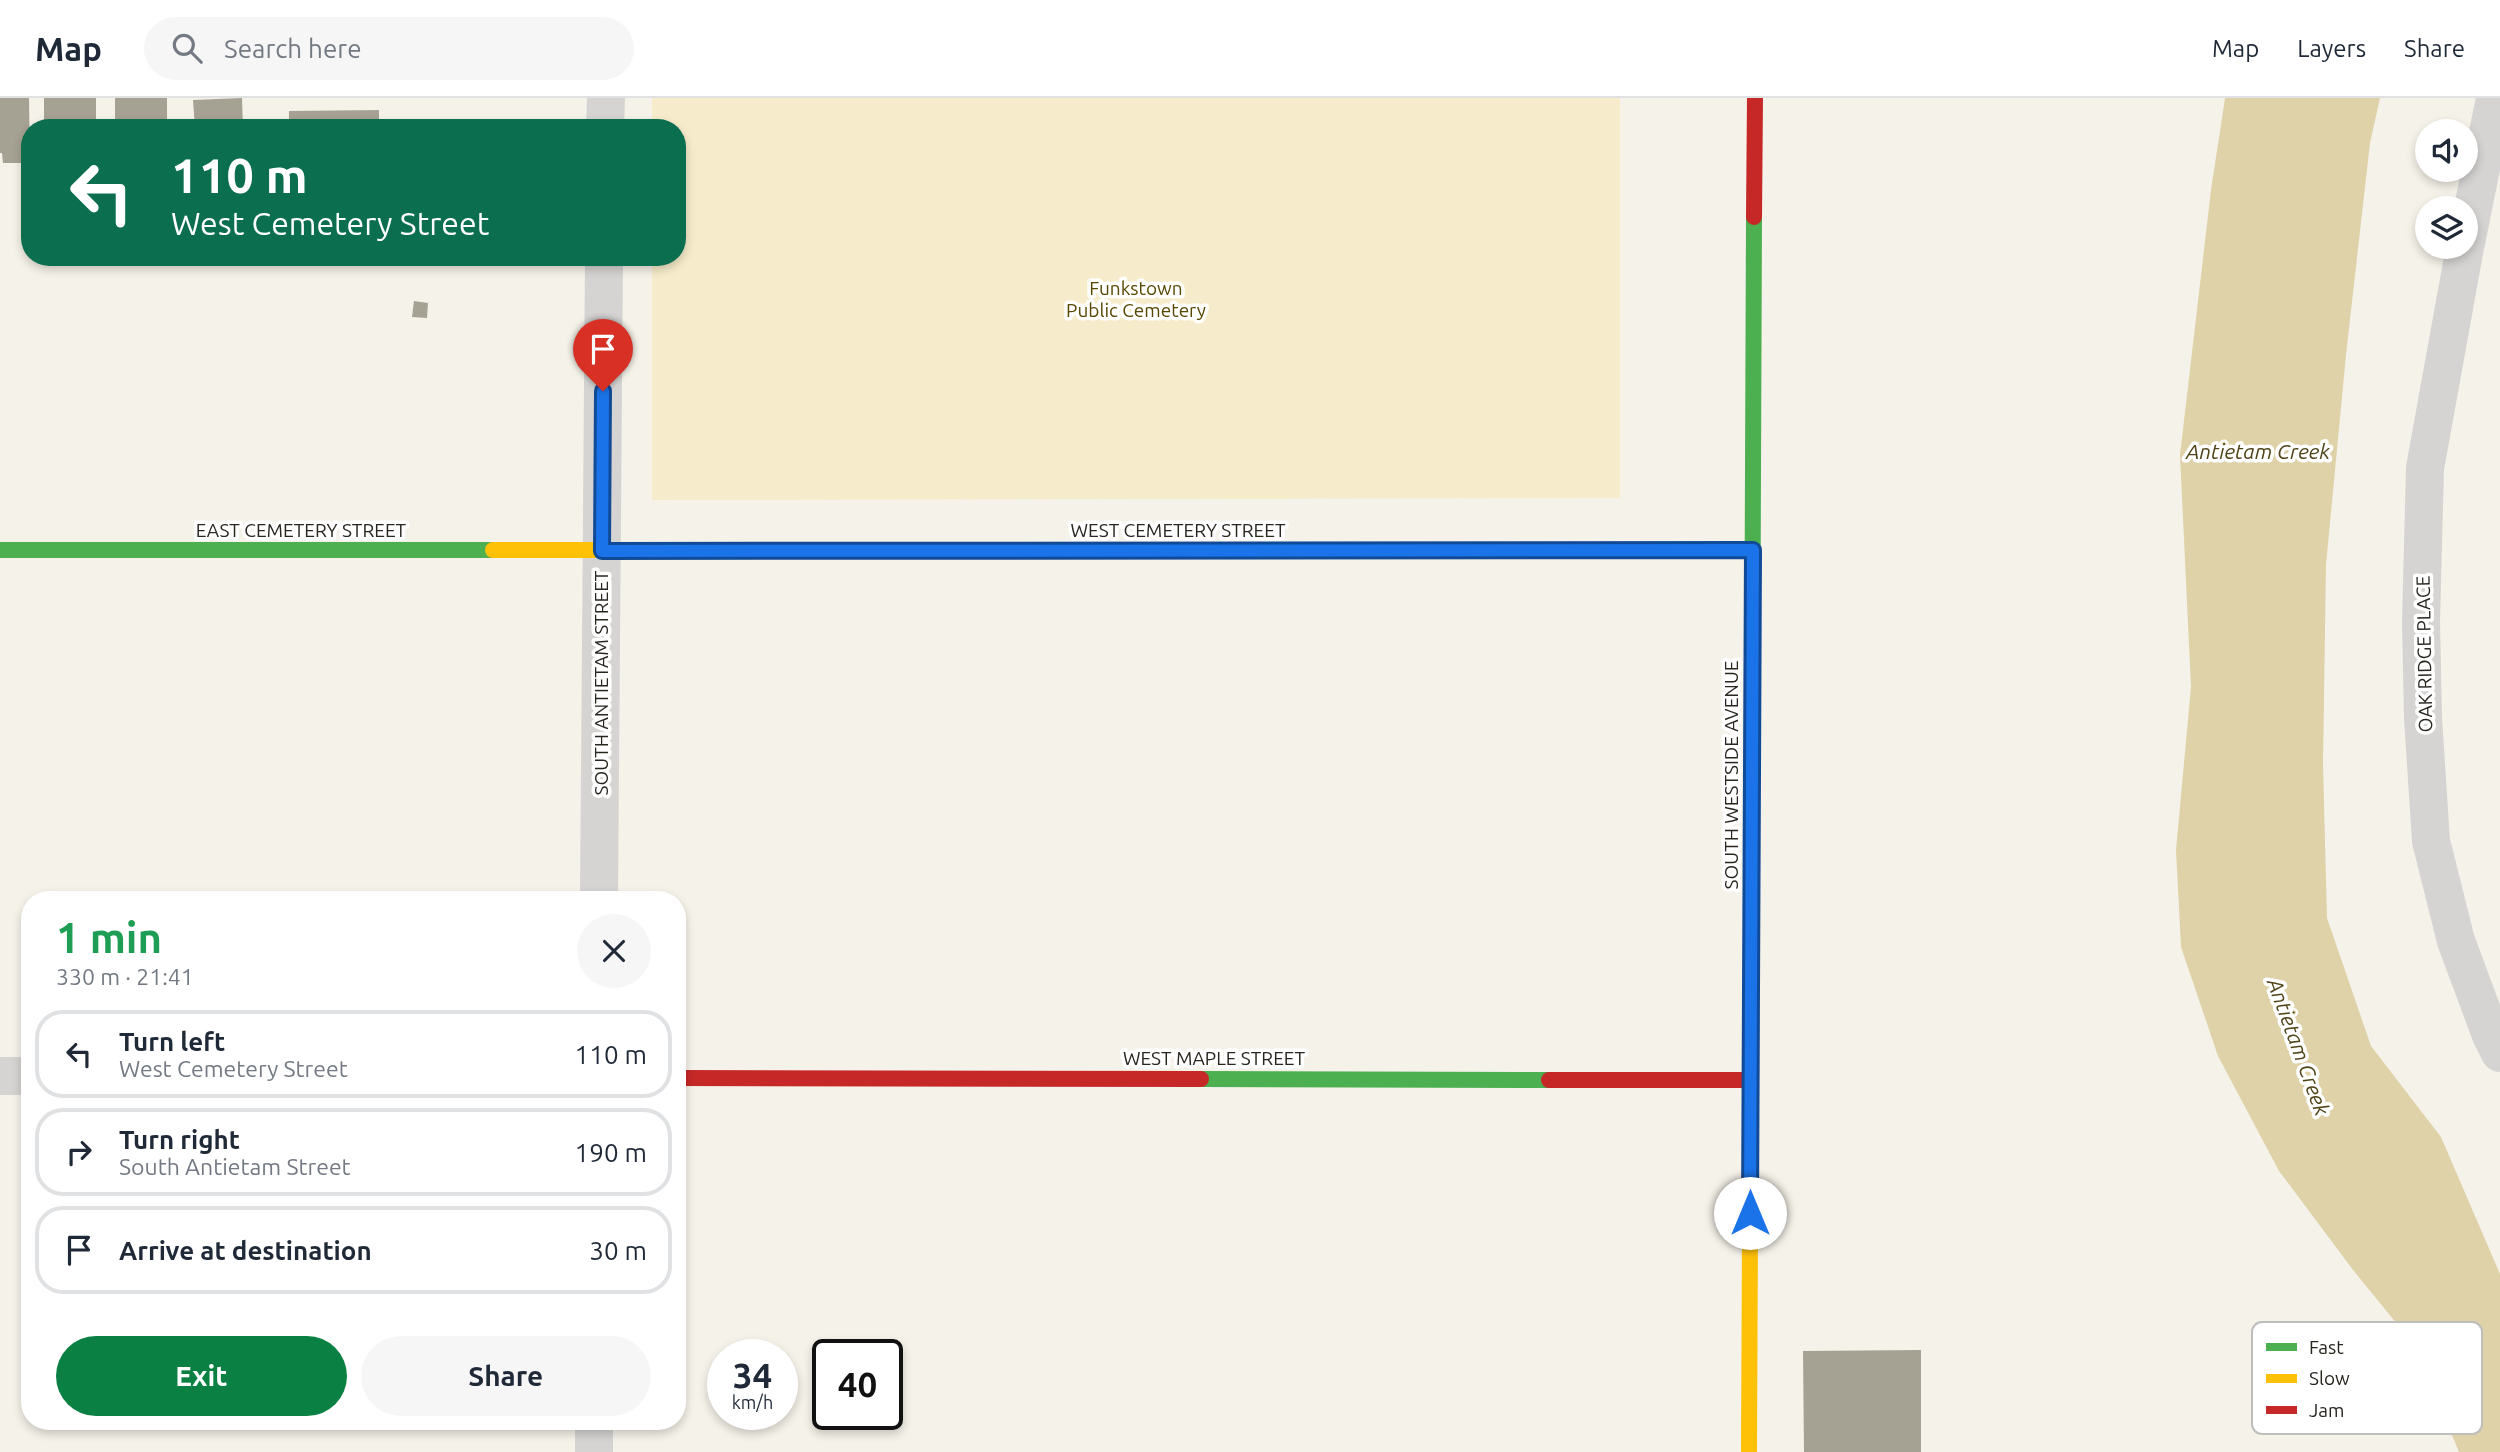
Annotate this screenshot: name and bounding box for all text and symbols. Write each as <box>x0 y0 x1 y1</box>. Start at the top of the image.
search box <box>144 17 634 80</box>
icon: search <box>168 29 206 67</box>
text: Map <box>35 30 102 67</box>
text: Search here <box>224 34 362 63</box>
text: Map <box>2212 35 2259 62</box>
text: Layers <box>2297 35 2366 62</box>
text: Share <box>2404 35 2465 62</box>
map controls <box>2415 119 2478 259</box>
button: sound <box>2415 119 2478 182</box>
icon: left <box>56 147 147 238</box>
text: 110 m <box>171 147 308 202</box>
button: layers <box>2415 196 2478 259</box>
text: West Cemetery Street <box>171 205 489 241</box>
park label: Funkstown Public Cemetery <box>1066 277 1206 321</box>
pin <box>573 319 633 391</box>
icon: arrive <box>584 330 622 368</box>
water label: Antietam Creek <box>2185 439 2330 463</box>
street label: EAST CEMETERY STREET <box>196 519 407 541</box>
street label: WEST CEMETERY STREET <box>1071 519 1286 541</box>
street label: SOUTH ANTIETAM STREET <box>590 570 612 795</box>
street label: OAK RIDGE PLACE <box>2412 576 2436 732</box>
street label: SOUTH WESTSIDE AVENUE <box>1720 660 1742 890</box>
text: 1 min <box>56 914 162 961</box>
button: close <box>577 914 651 988</box>
text: 330 m · 21:41 <box>56 964 194 989</box>
water label: Antietam Creek <box>2263 974 2335 1119</box>
text: Turn left <box>119 1027 225 1056</box>
icon: left <box>60 1035 98 1073</box>
text: 110 m <box>575 1040 647 1069</box>
street label: WEST MAPLE STREET <box>1123 1047 1306 1069</box>
text: West Cemetery Street <box>119 1056 348 1081</box>
text: Turn right <box>119 1125 240 1154</box>
icon: right <box>60 1133 98 1171</box>
text: 190 m <box>575 1138 647 1167</box>
text: South Antietam Street <box>119 1154 351 1179</box>
position arrow <box>1713 1176 1787 1250</box>
icon: arrive <box>60 1231 98 1269</box>
text: Arrive at destination <box>119 1236 372 1265</box>
text: 30 m <box>589 1236 647 1265</box>
legend <box>2252 1322 2482 1434</box>
button: Exit <box>56 1336 347 1416</box>
button: Share <box>361 1336 651 1416</box>
text: Fast <box>2309 1336 2344 1358</box>
speed limit sign: 40 <box>812 1339 903 1430</box>
text: 34 <box>733 1355 772 1395</box>
text: Slow <box>2309 1367 2350 1389</box>
text: km/h <box>732 1392 773 1412</box>
text: Jam <box>2309 1399 2345 1421</box>

